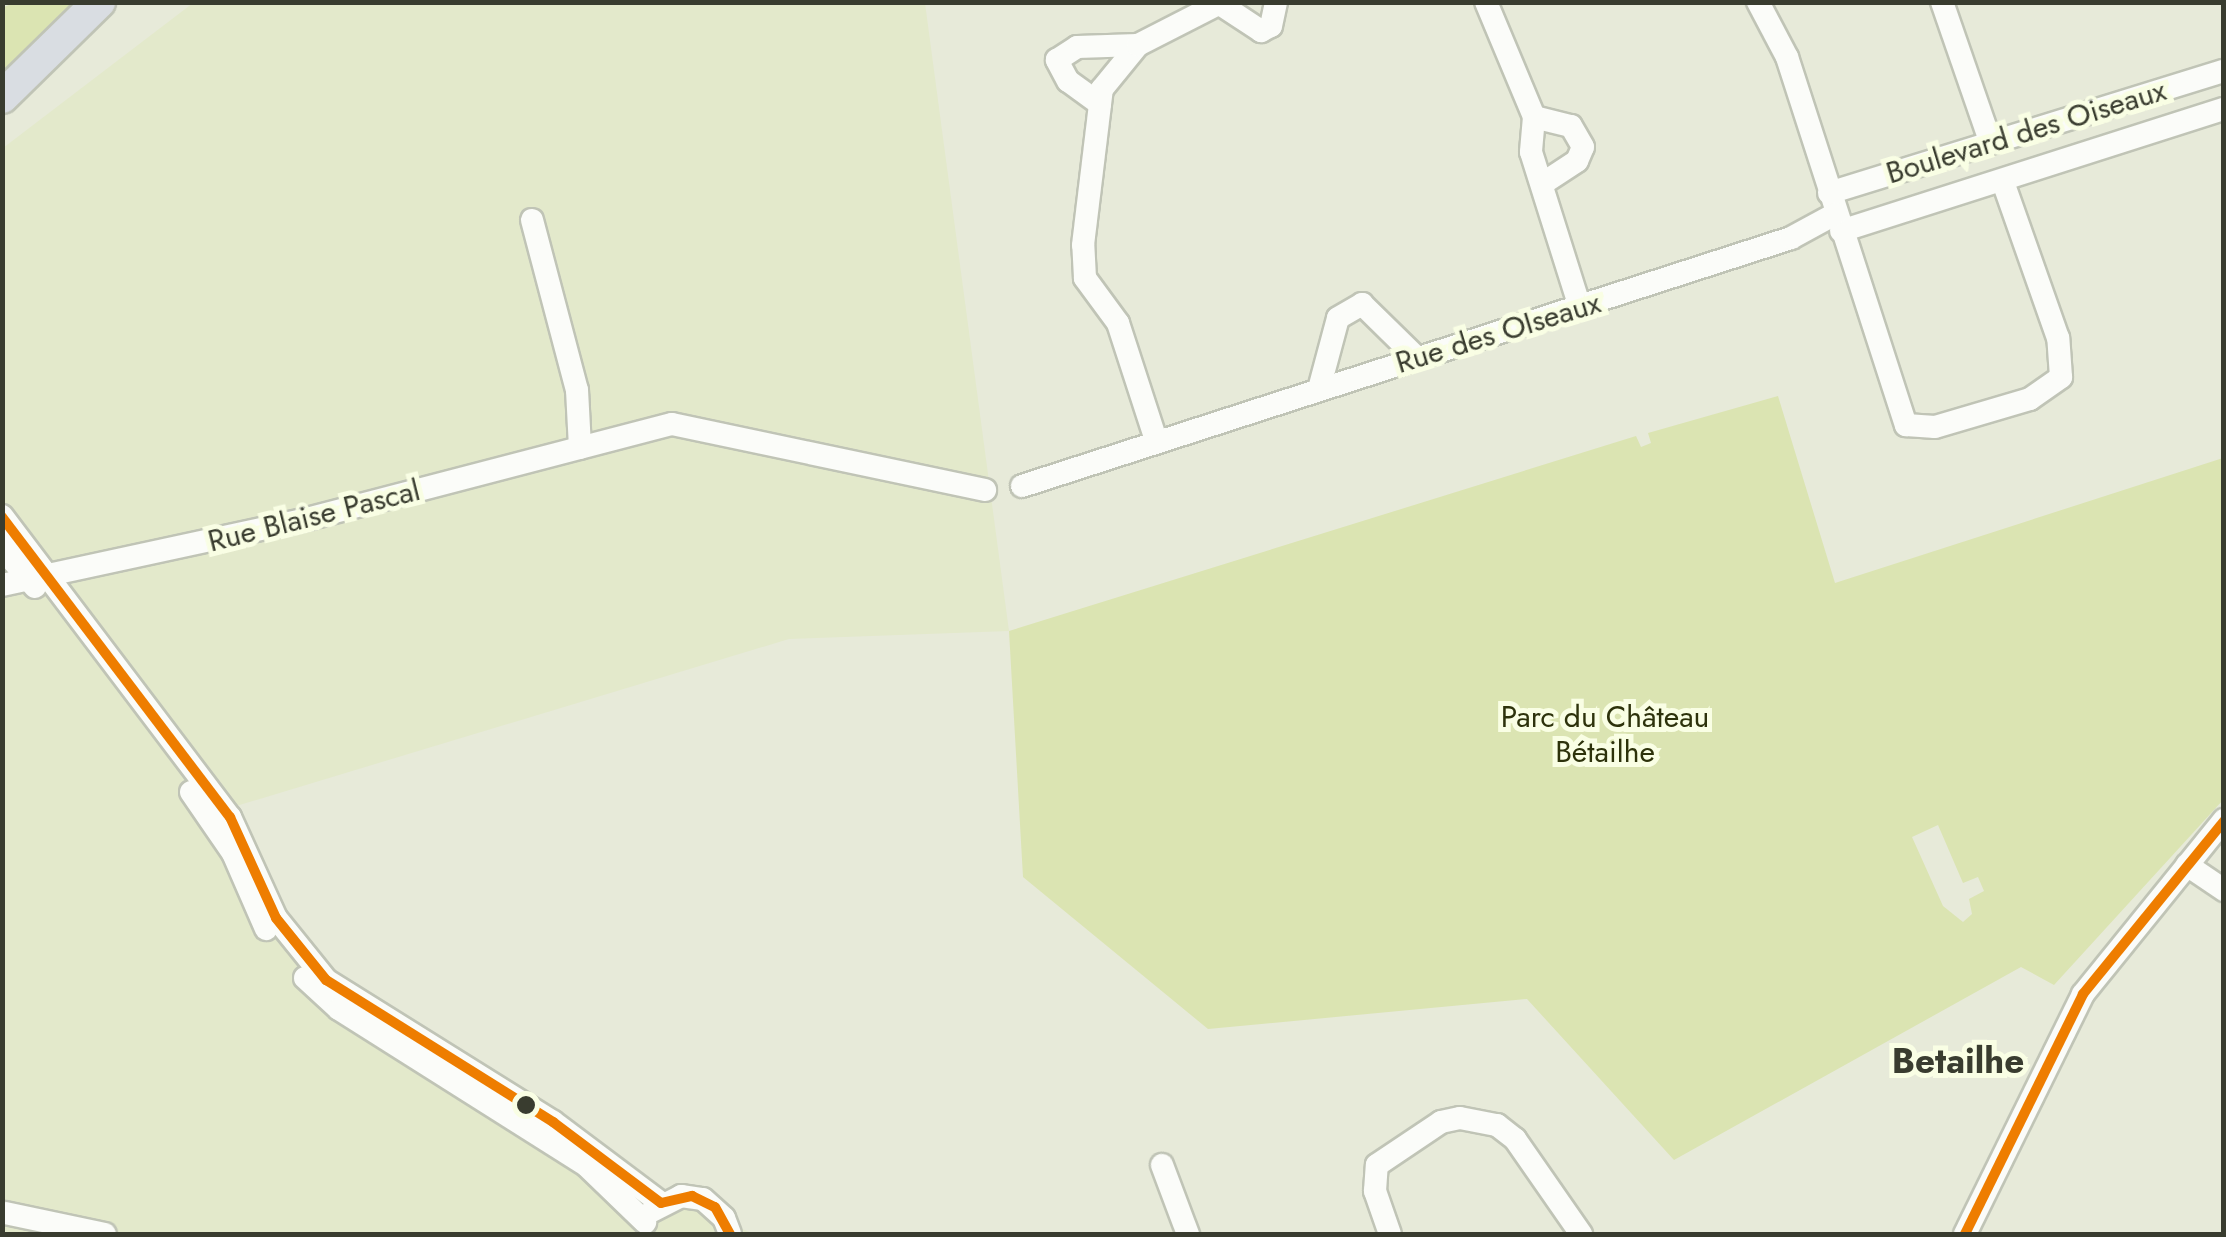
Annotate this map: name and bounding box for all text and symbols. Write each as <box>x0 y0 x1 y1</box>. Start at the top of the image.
street label: Boulevard des Oiseaux <box>1882 72 2170 192</box>
street label: Rue des OIseaux <box>1391 285 1605 381</box>
street label: Rue Blaise Pascal <box>204 472 424 560</box>
park label: Parc du Château Bétailhe <box>1501 699 1709 770</box>
district label: Betailhe <box>1892 1040 2024 1082</box>
unlabelled marker <box>516 1095 536 1115</box>

